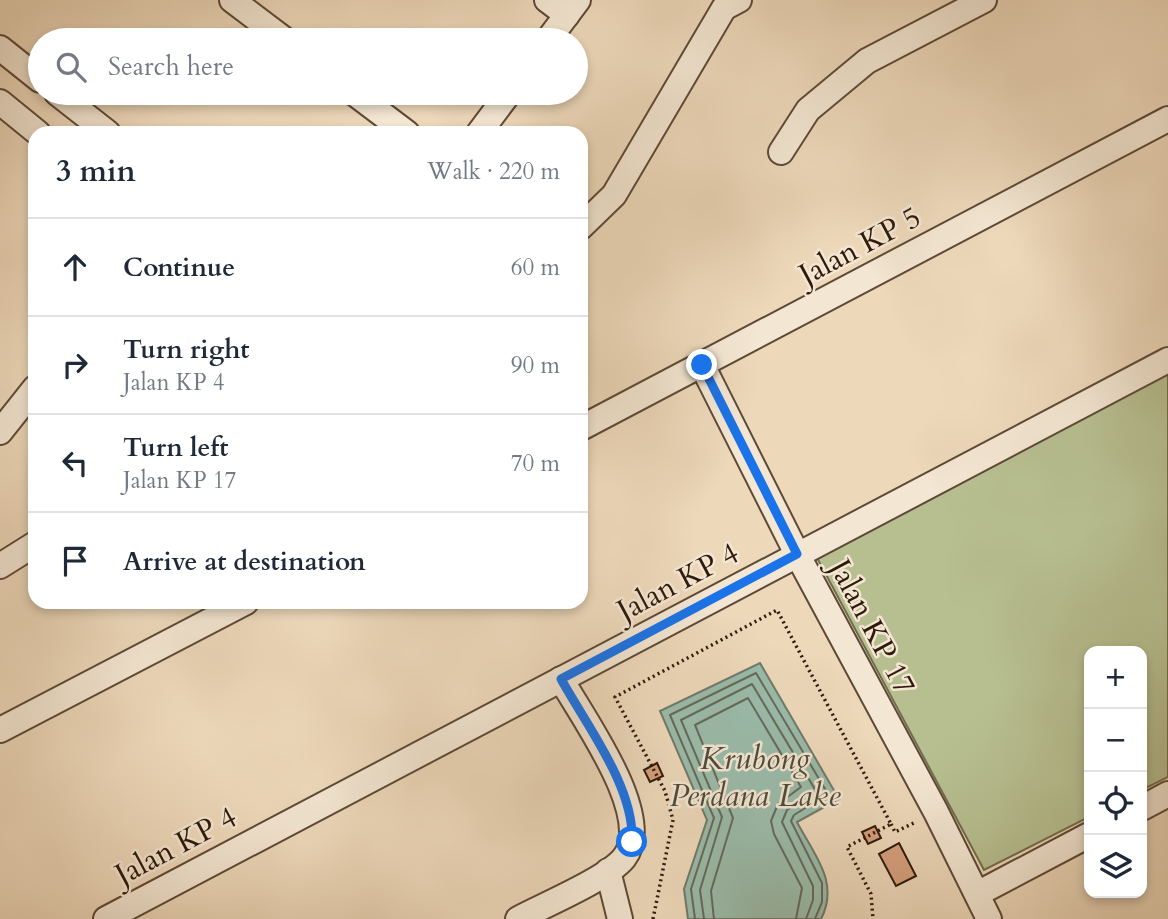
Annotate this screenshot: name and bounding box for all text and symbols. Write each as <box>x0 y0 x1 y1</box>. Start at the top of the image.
search box <box>28 28 588 105</box>
icon: search <box>52 48 90 86</box>
text: Search here <box>108 49 234 84</box>
text: 3 min <box>56 151 136 192</box>
text: Walk · 220 m <box>427 156 560 187</box>
street label: Jalan KP 5 <box>788 197 928 297</box>
icon: ahead <box>56 248 94 286</box>
text: Continue <box>123 250 235 285</box>
text: 60 m <box>511 252 560 283</box>
text: Turn right <box>123 332 250 367</box>
icon: right <box>56 346 94 384</box>
route end <box>686 349 717 380</box>
text: 90 m <box>511 350 560 381</box>
text: Jalan KP 4 <box>123 367 224 398</box>
text: Turn left <box>123 430 228 465</box>
icon: left <box>56 444 94 482</box>
text: 70 m <box>511 448 560 479</box>
text: Jalan KP 17 <box>123 465 236 496</box>
street label: Jalan KP 4 <box>606 533 746 633</box>
icon: arrive <box>56 542 94 580</box>
text: Arrive at destination <box>123 544 366 579</box>
street label: Jalan KP 17 <box>817 549 925 702</box>
map controls <box>1084 646 1147 898</box>
button: + <box>1084 646 1147 709</box>
button: − <box>1084 709 1147 772</box>
water label: Krubong Perdana Lake <box>670 737 841 818</box>
button: locate <box>1084 772 1147 835</box>
street label: Jalan KP 4 <box>104 797 244 897</box>
route start <box>616 826 647 857</box>
button: layers <box>1084 835 1147 898</box>

